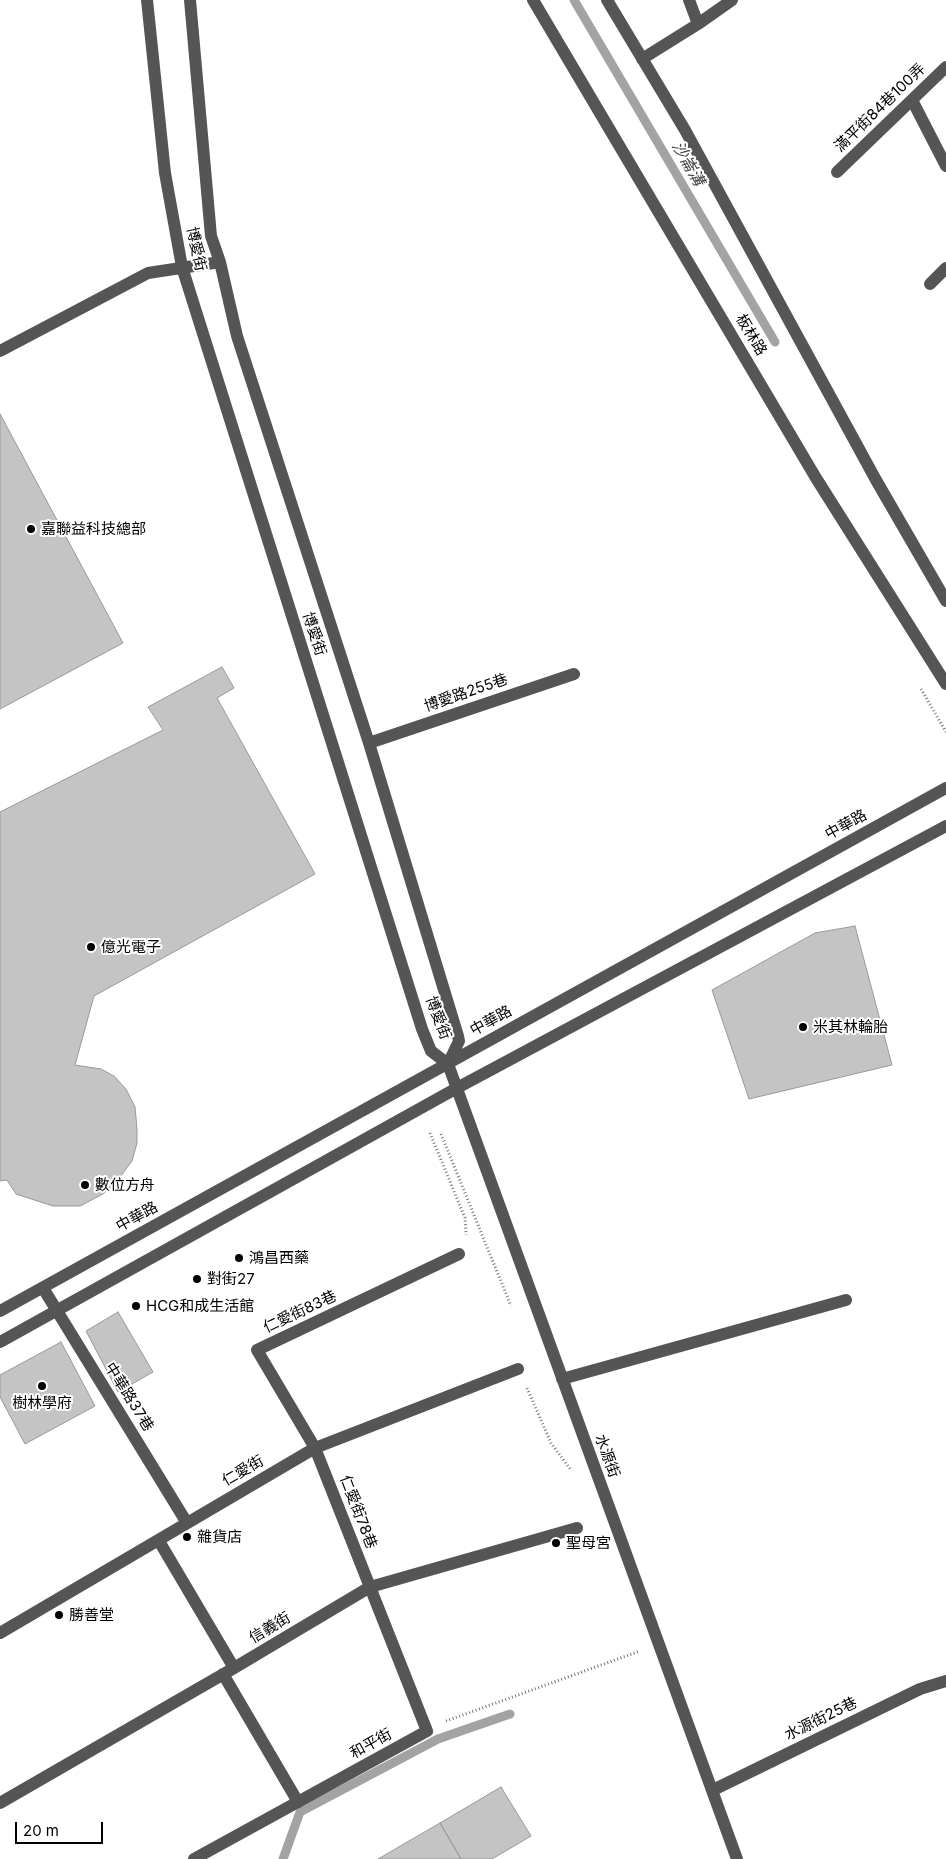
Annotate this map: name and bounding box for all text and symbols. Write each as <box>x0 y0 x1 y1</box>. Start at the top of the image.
street label: 滿平街84巷100弄 <box>831 60 929 156</box>
water label: 沙崙溝 <box>668 138 708 190</box>
street label: 博愛街 <box>183 225 209 273</box>
street label: 板林路 <box>732 311 770 359</box>
place label: 嘉聯益科技總部 <box>41 520 146 538</box>
marker: 嘉聯益科技總部 <box>25 523 37 535</box>
street label: 博愛街 <box>298 610 330 658</box>
street label: 博愛路255巷 <box>422 670 510 716</box>
street label: 中華路 <box>822 806 870 844</box>
place label: 億光電子 <box>101 938 161 956</box>
marker: 億光電子 <box>85 941 97 953</box>
street label: 博愛街 <box>422 994 454 1042</box>
street label: 中華路 <box>467 1002 515 1040</box>
place label: 米其林輪胎 <box>813 1018 888 1036</box>
marker: 米其林輪胎 <box>797 1021 809 1033</box>
place label: 數位方舟 <box>95 1176 155 1194</box>
marker: 數位方舟 <box>79 1179 91 1191</box>
street label: 中華路 <box>113 1198 161 1236</box>
place label: 鴻昌西藥 <box>249 1249 309 1267</box>
marker: 鴻昌西藥 <box>233 1252 245 1264</box>
place label: 對街27 <box>207 1270 255 1288</box>
marker: 對街27 <box>191 1273 203 1285</box>
street label: 仁愛街83巷 <box>261 1287 339 1337</box>
place label: HCG和成生活館 <box>146 1297 254 1315</box>
marker: HCG和成生活館 <box>130 1300 142 1312</box>
street label: 中華路37巷 <box>101 1359 157 1435</box>
marker: 樹林學府 <box>36 1380 48 1392</box>
place label: 樹林學府 <box>12 1394 72 1412</box>
street label: 水源街 <box>591 1432 623 1480</box>
street label: 仁愛街 <box>219 1452 267 1490</box>
street label: 仁愛街78巷 <box>336 1473 380 1551</box>
place label: 雜貨店 <box>197 1528 242 1546</box>
marker: 雜貨店 <box>181 1531 193 1543</box>
place label: 聖母宮 <box>566 1534 611 1552</box>
marker: 聖母宮 <box>550 1537 562 1549</box>
place label: 勝善堂 <box>69 1606 114 1624</box>
marker: 勝善堂 <box>53 1609 65 1621</box>
street label: 信義街 <box>246 1609 294 1647</box>
street label: 水源街25巷 <box>782 1694 860 1744</box>
street label: 和平街 <box>347 1725 395 1763</box>
scale bar <box>18 1812 105 1844</box>
text: 20 m <box>23 1821 59 1840</box>

